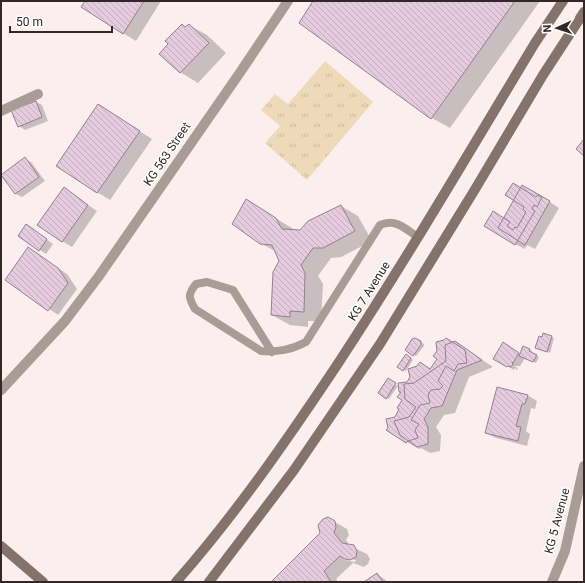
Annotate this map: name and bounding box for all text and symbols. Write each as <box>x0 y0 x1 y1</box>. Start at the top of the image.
scale bar <box>10 8 112 34</box>
north arrow <box>537 8 577 48</box>
text: 50 m <box>16 15 43 29</box>
text: N <box>541 24 554 33</box>
street label: KG 563 Street <box>141 120 193 188</box>
street label: KG 7 Avenue <box>345 259 393 323</box>
street label: KG 5 Avenue <box>542 487 572 555</box>

